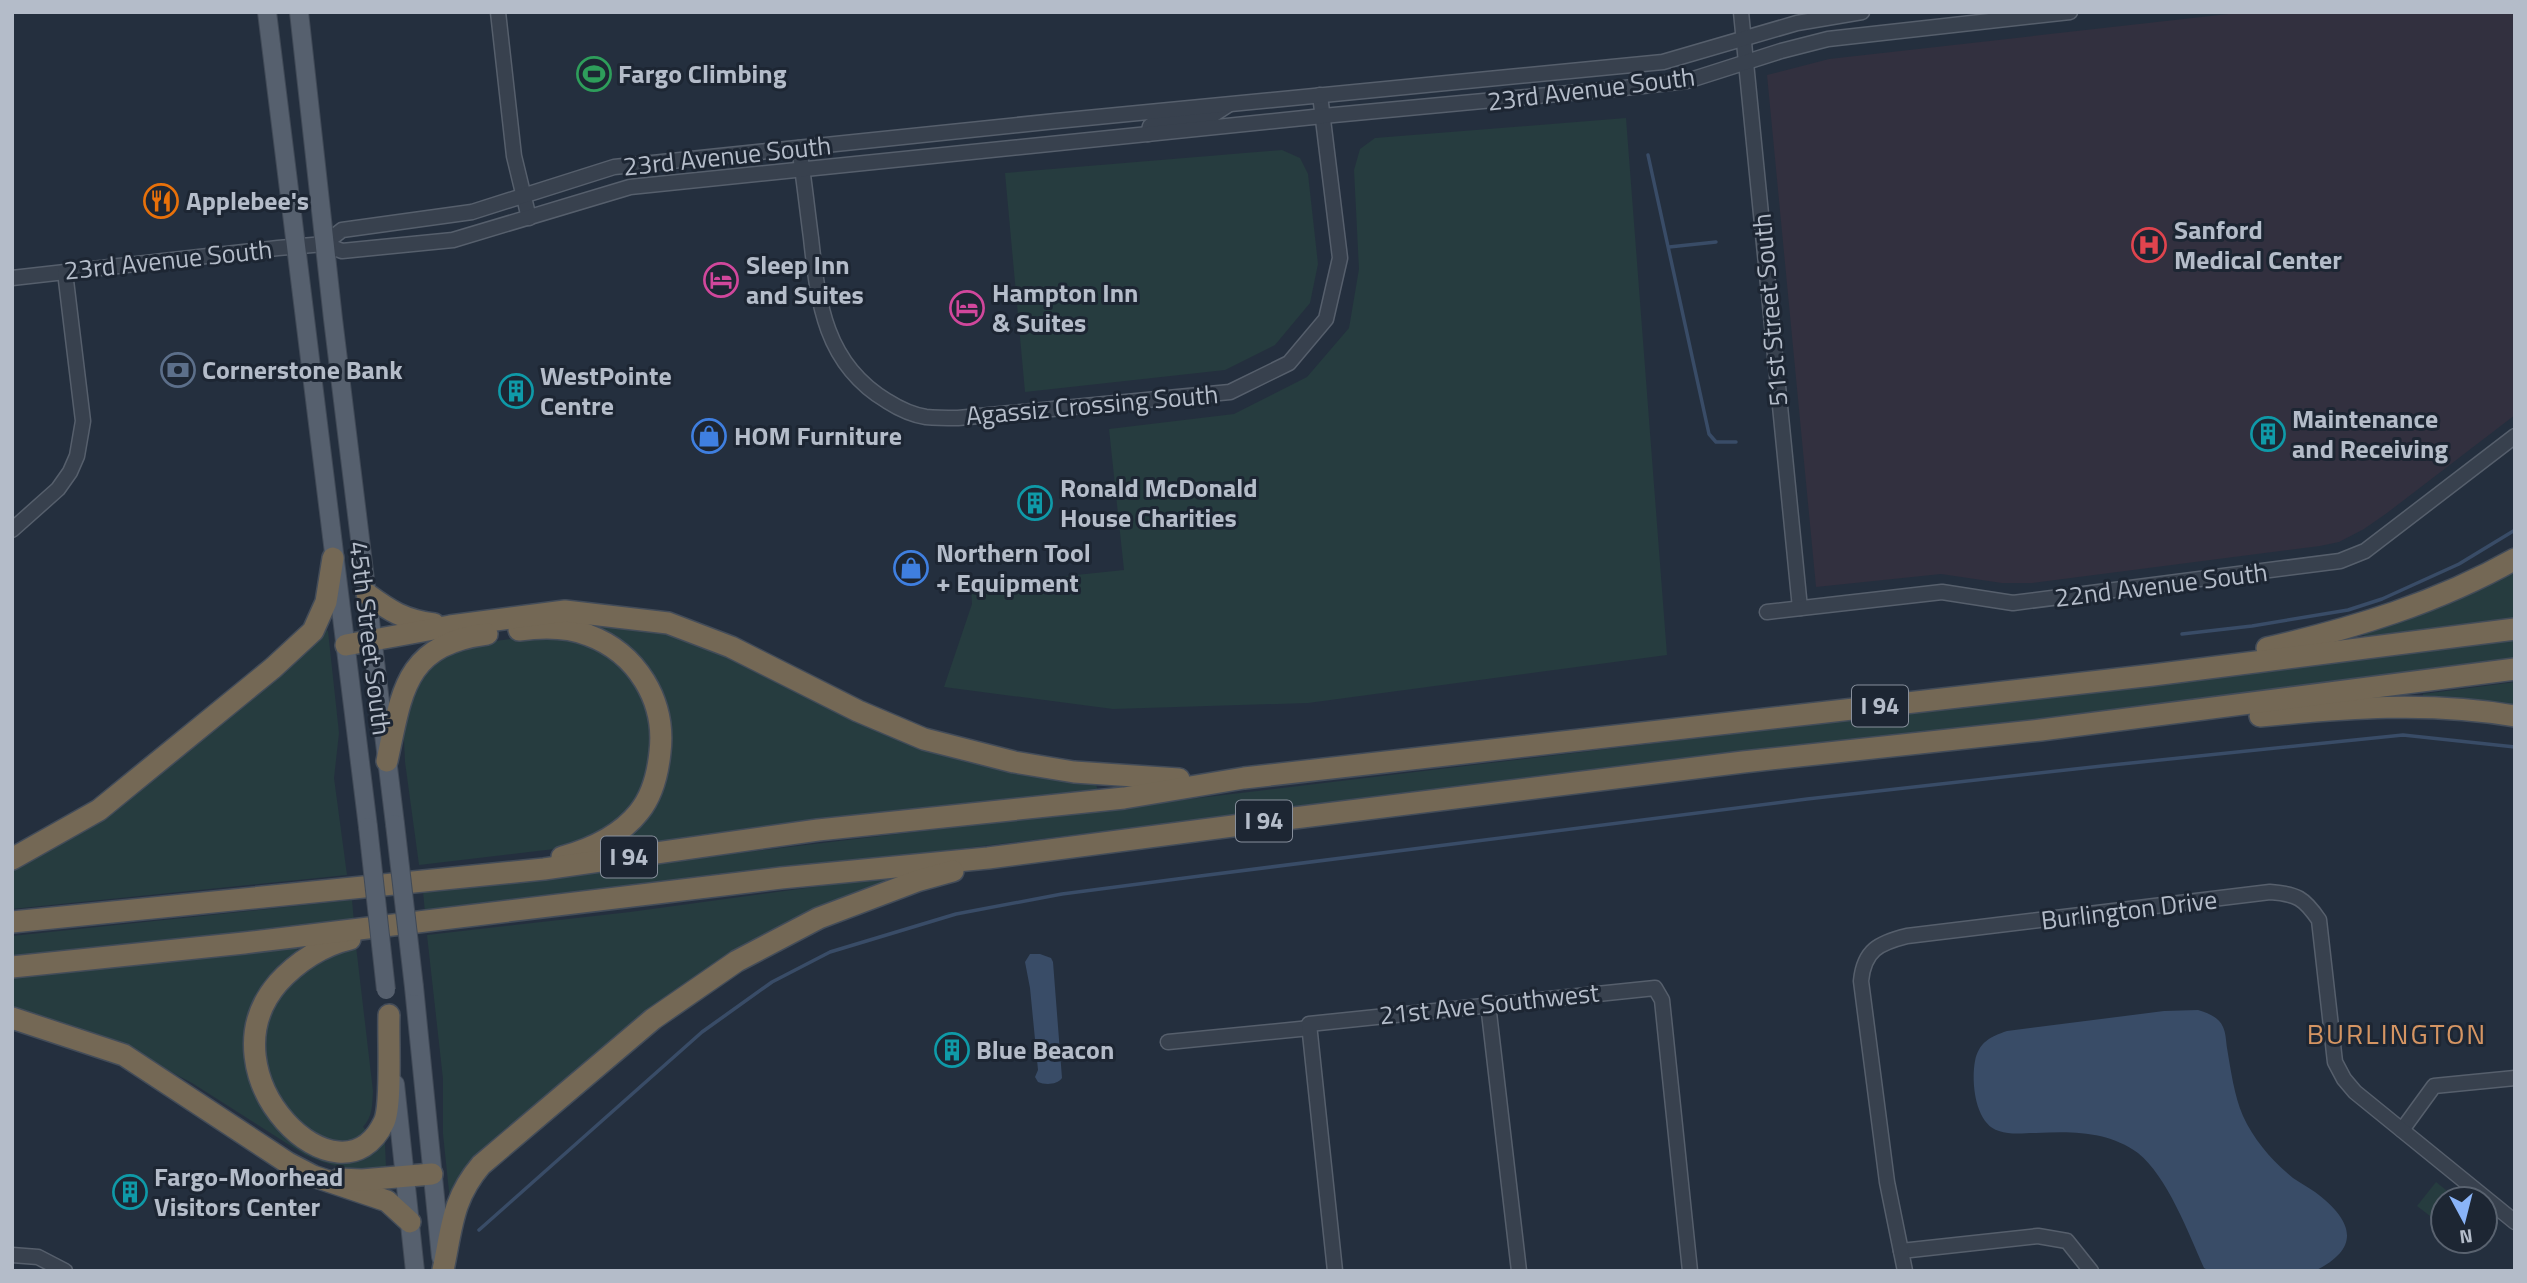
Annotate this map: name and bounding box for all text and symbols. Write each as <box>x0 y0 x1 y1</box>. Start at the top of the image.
place label: Fargo Climbing <box>618 54 787 93</box>
sports icon: Fargo Climbing <box>575 55 613 93</box>
street label: 23rd Avenue South <box>1485 56 1697 121</box>
street label: 23rd Avenue South <box>621 125 833 186</box>
place label: Applebee's <box>186 181 309 220</box>
restaurant icon: Applebee's <box>142 182 180 220</box>
place label: Sanford Medical Center <box>2174 210 2342 279</box>
street label: 51st Street South <box>1742 212 1797 408</box>
hospital icon: Sanford Medical Center <box>2130 226 2168 264</box>
street label: 23rd Avenue South <box>62 229 274 290</box>
place label: Sleep Inn and Suites <box>746 245 864 314</box>
hotel icon: Sleep Inn and Suites <box>702 261 740 299</box>
place label: Hampton Inn & Suites <box>992 273 1138 342</box>
hotel icon: Hampton Inn & Suites <box>948 289 986 327</box>
place label: Cornerstone Bank <box>202 350 403 389</box>
bank icon: Cornerstone Bank <box>159 351 197 389</box>
place label: WestPointe Centre <box>540 356 672 425</box>
building icon: WestPointe Centre <box>497 372 535 410</box>
street label: Agassiz Crossing South <box>964 374 1220 435</box>
place label: Maintenance and Receiving <box>2292 399 2448 468</box>
building icon: Maintenance and Receiving <box>2249 415 2287 453</box>
place label: HOM Furniture <box>734 416 902 455</box>
shop icon: HOM Furniture <box>690 417 728 455</box>
place label: Ronald McDonald House Charities <box>1060 468 1258 537</box>
building icon: Ronald McDonald House Charities <box>1016 484 1054 522</box>
place label: Northern Tool + Equipment <box>936 533 1091 602</box>
street label: 45th Street South <box>339 539 402 737</box>
shop icon: Northern Tool + Equipment <box>892 549 930 587</box>
street label: 22nd Avenue South <box>2052 552 2270 617</box>
road number: I 94 <box>1852 686 1908 726</box>
road number: I 94 <box>1236 800 1292 842</box>
road number: I 94 <box>601 836 657 878</box>
street label: Burlington Drive <box>2039 879 2219 940</box>
street label: 21st Ave Southwest <box>1377 973 1601 1034</box>
district label: BURLINGTON <box>2307 1012 2487 1055</box>
place label: Blue Beacon <box>976 1030 1114 1069</box>
building icon: Blue Beacon <box>933 1031 971 1069</box>
place label: Fargo-Moorhead Visitors Center <box>154 1157 343 1226</box>
building icon: Fargo-Moorhead Visitors Center <box>111 1173 149 1211</box>
north arrow <box>2429 1185 2499 1255</box>
text: N <box>2458 1222 2474 1253</box>

